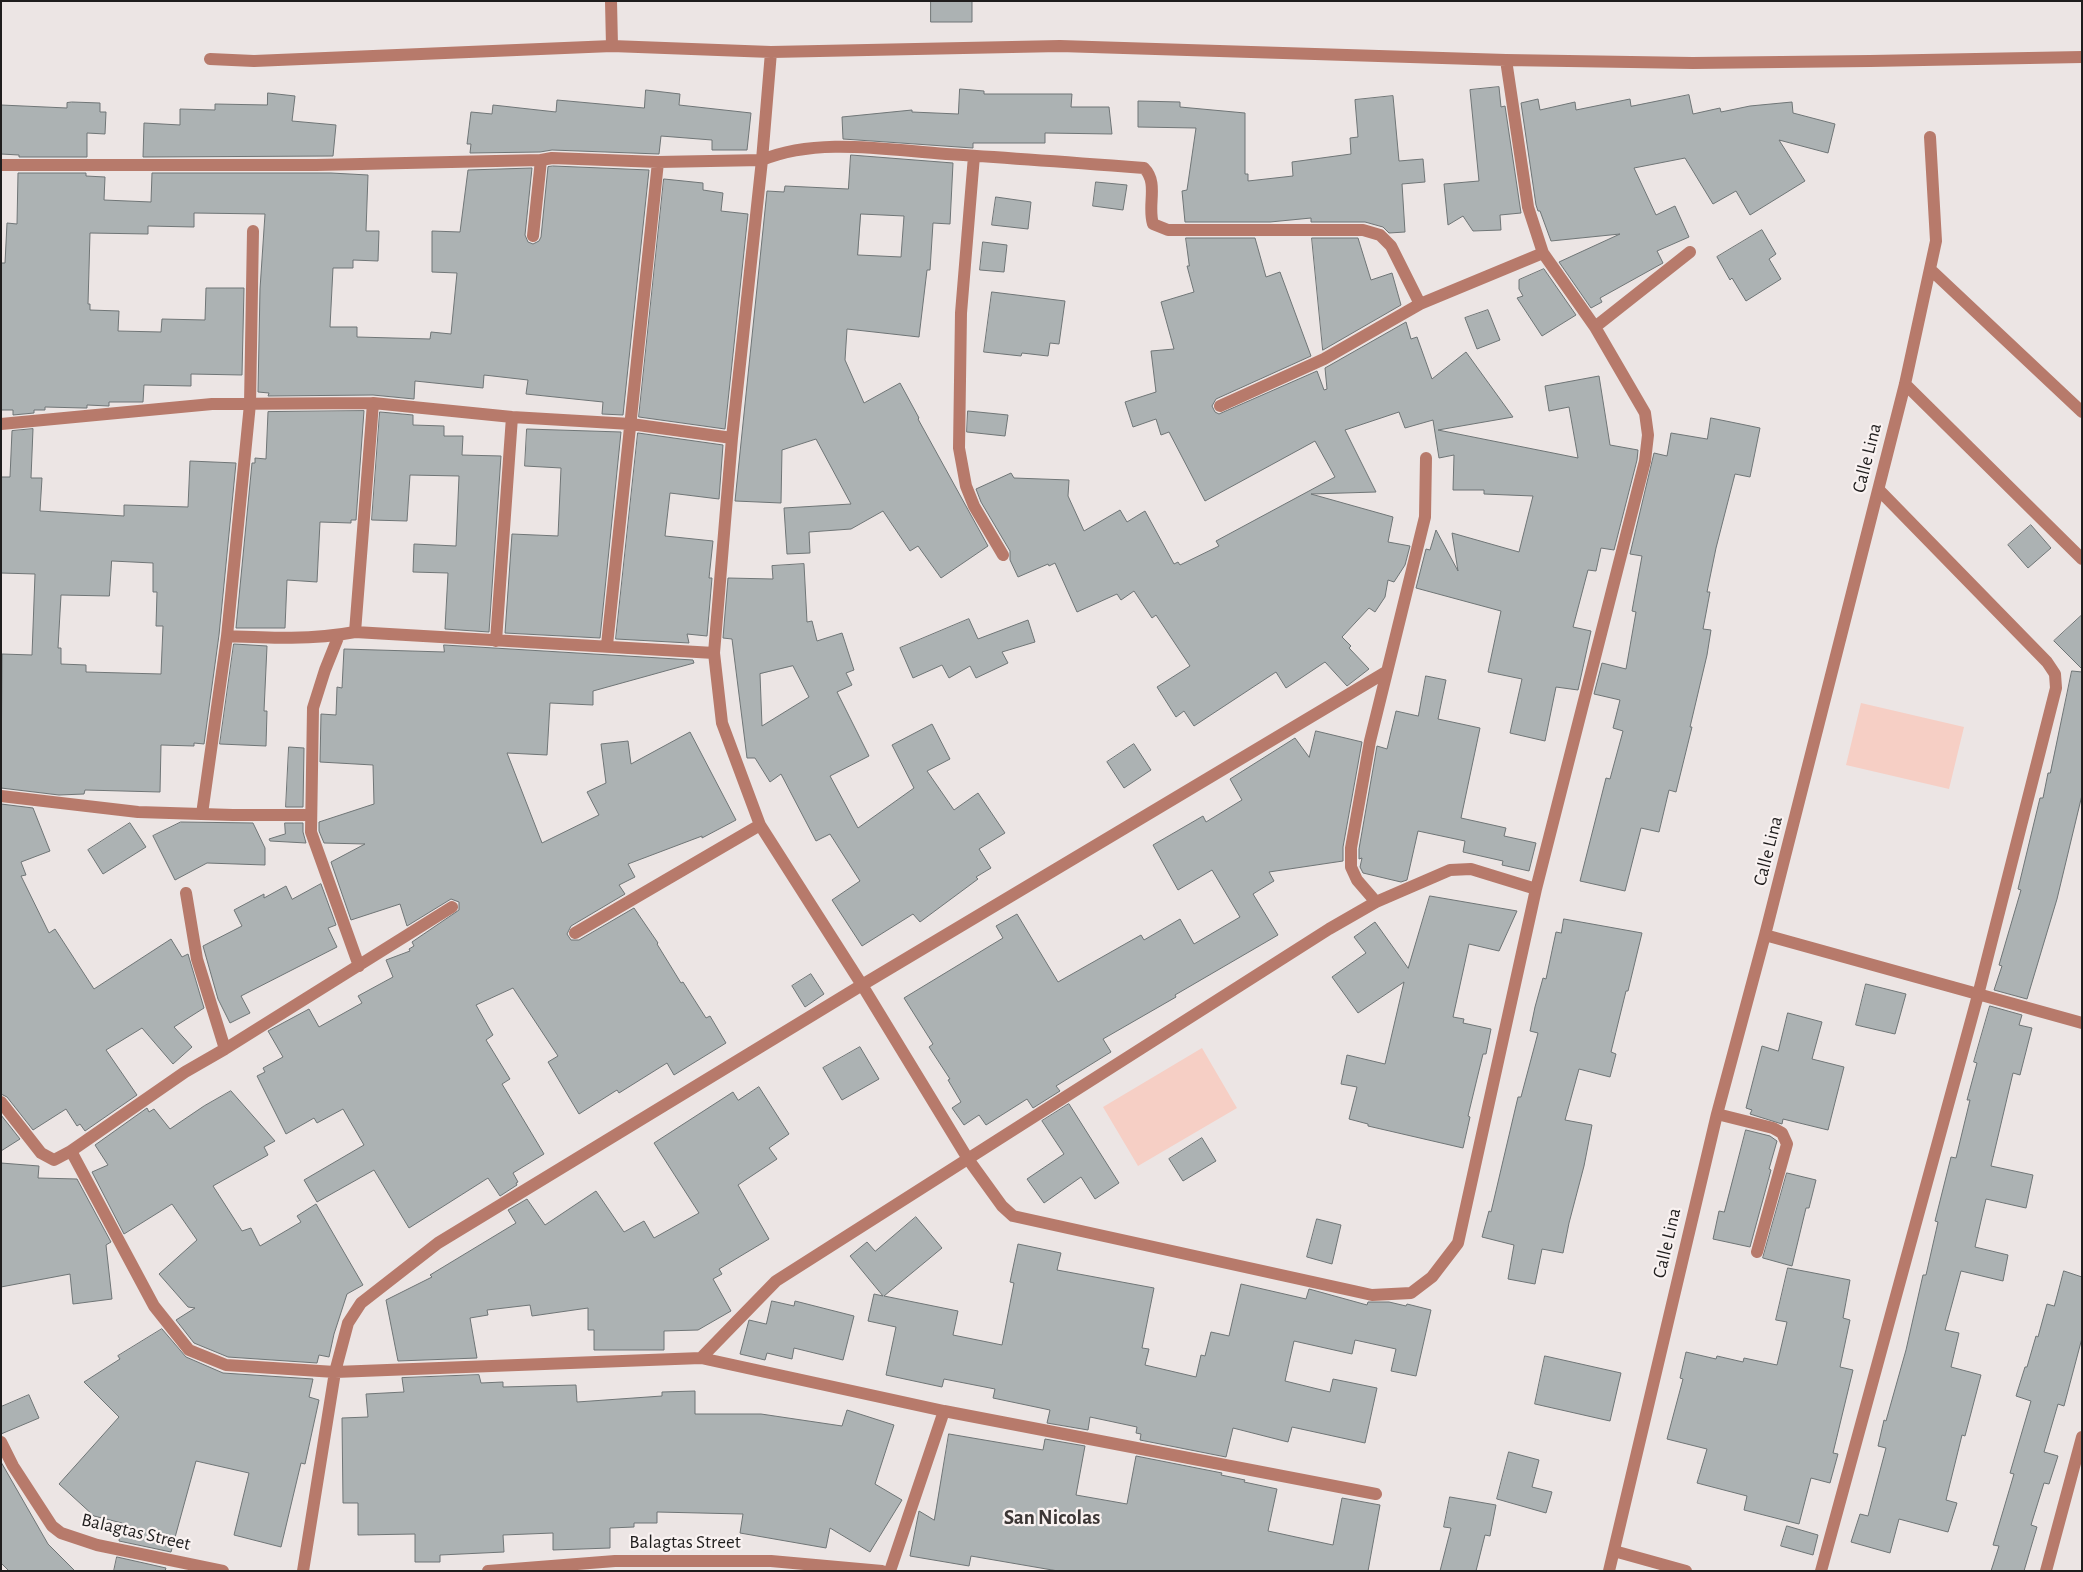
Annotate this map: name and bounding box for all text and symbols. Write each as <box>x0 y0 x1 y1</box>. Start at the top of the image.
street label: Calle Lina <box>1847 421 1887 495</box>
street label: Calle Lina <box>1748 814 1788 888</box>
street label: Calle Lina <box>1648 1206 1686 1280</box>
district label: San Nicolas <box>1004 1505 1100 1531</box>
street label: Balagtas Street <box>79 1508 193 1556</box>
street label: Balagtas Street <box>629 1531 741 1553</box>

